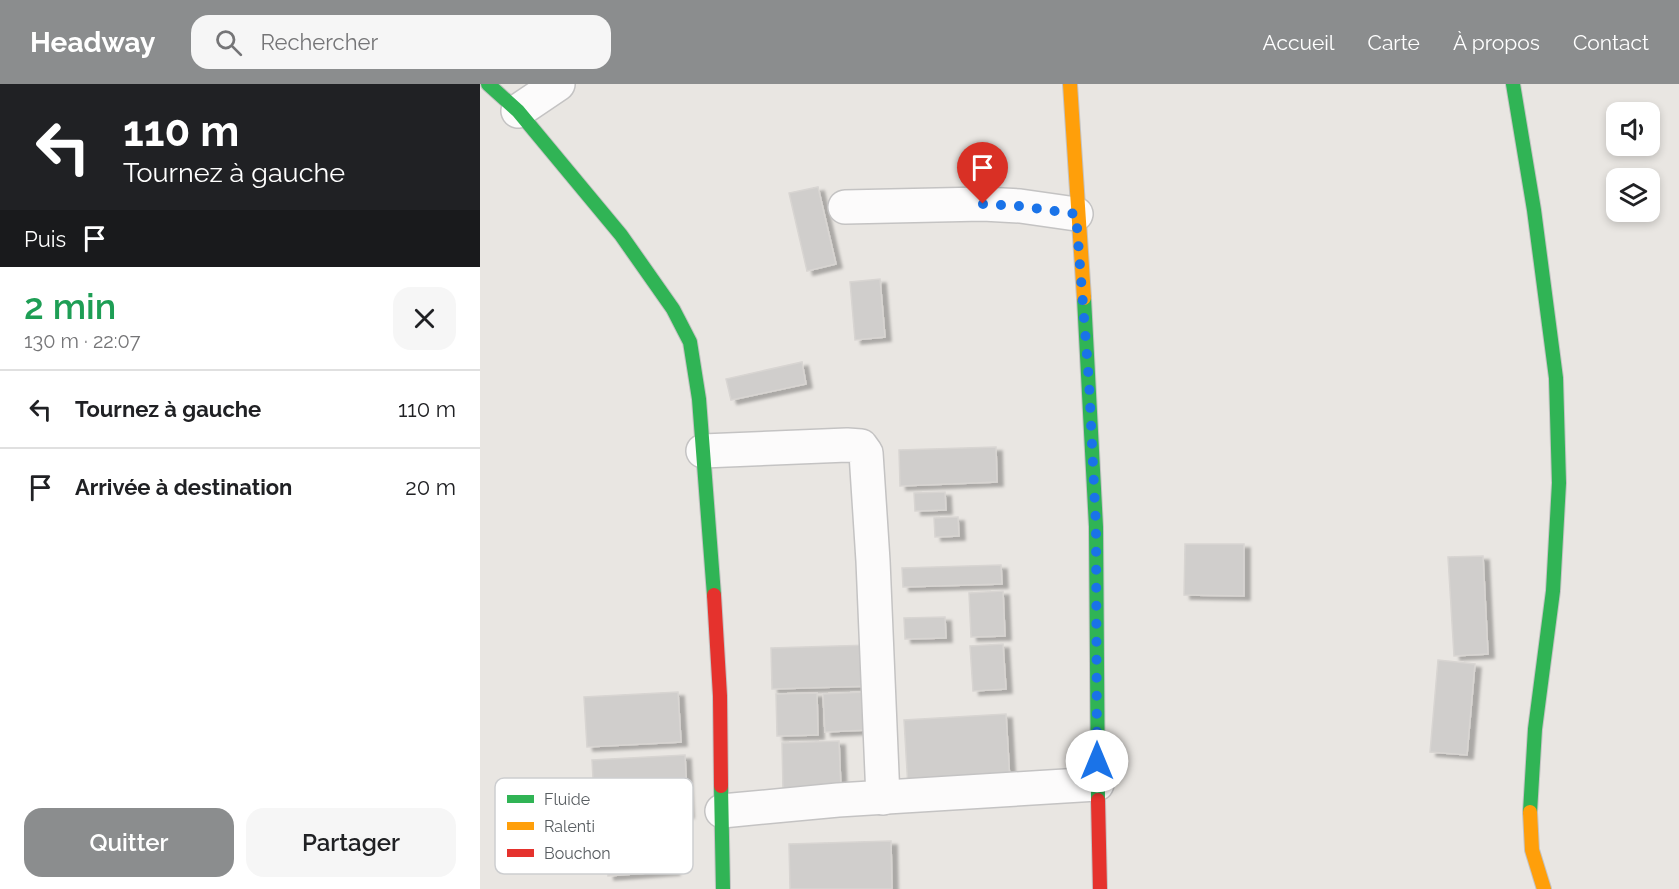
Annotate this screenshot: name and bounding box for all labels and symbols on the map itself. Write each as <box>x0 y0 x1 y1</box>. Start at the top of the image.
pin <box>957 142 1008 204</box>
position arrow <box>1065 729 1129 793</box>
legend <box>495 778 693 874</box>
text: Fluide <box>544 790 590 809</box>
text: Ralenti <box>544 817 595 836</box>
text: Bouchon <box>544 844 611 863</box>

